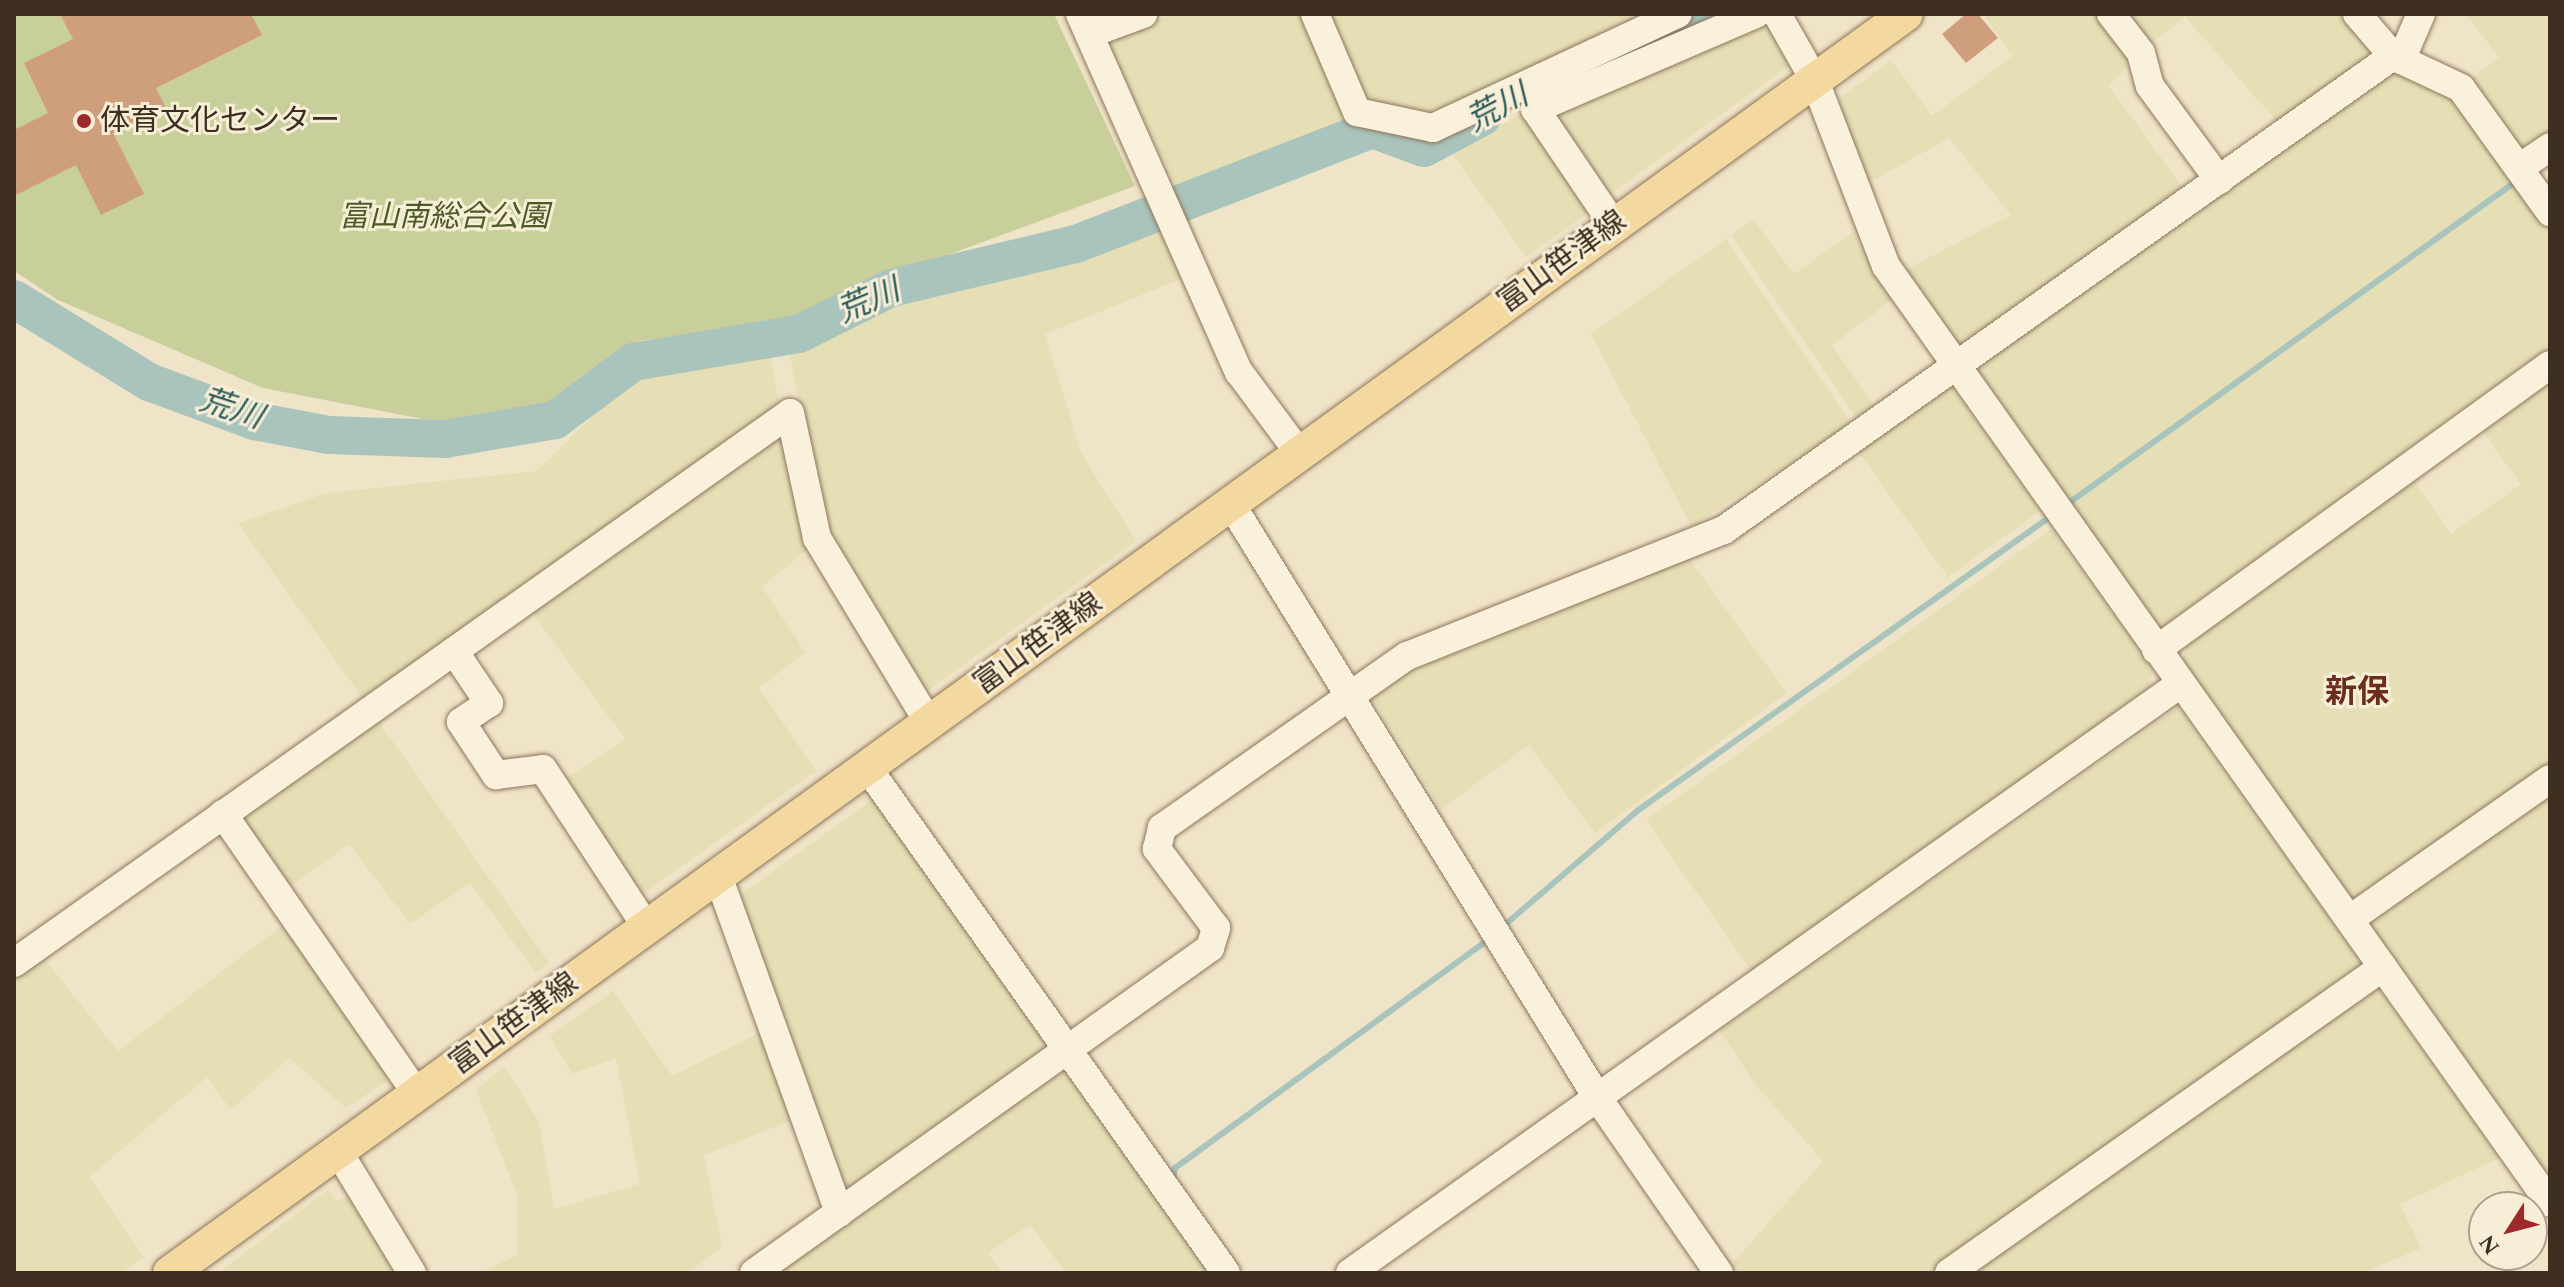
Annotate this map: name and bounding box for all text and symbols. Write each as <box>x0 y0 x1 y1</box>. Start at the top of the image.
water label: 荒川 <box>1461 77 1535 141</box>
place label: 体育文化センター <box>100 103 340 139</box>
marker: 体育文化センター <box>75 112 93 130</box>
park label: 富山南総合公園 <box>339 199 549 235</box>
street label: 富山笹津線 <box>1491 203 1633 321</box>
water label: 荒川 <box>832 272 906 332</box>
water label: 荒川 <box>195 382 267 438</box>
street label: 富山笹津線 <box>967 585 1109 703</box>
district label: 新保 <box>2325 674 2389 712</box>
street label: 富山笹津線 <box>443 965 585 1083</box>
north arrow <box>2468 1191 2548 1271</box>
text: N <box>2471 1227 2508 1261</box>

